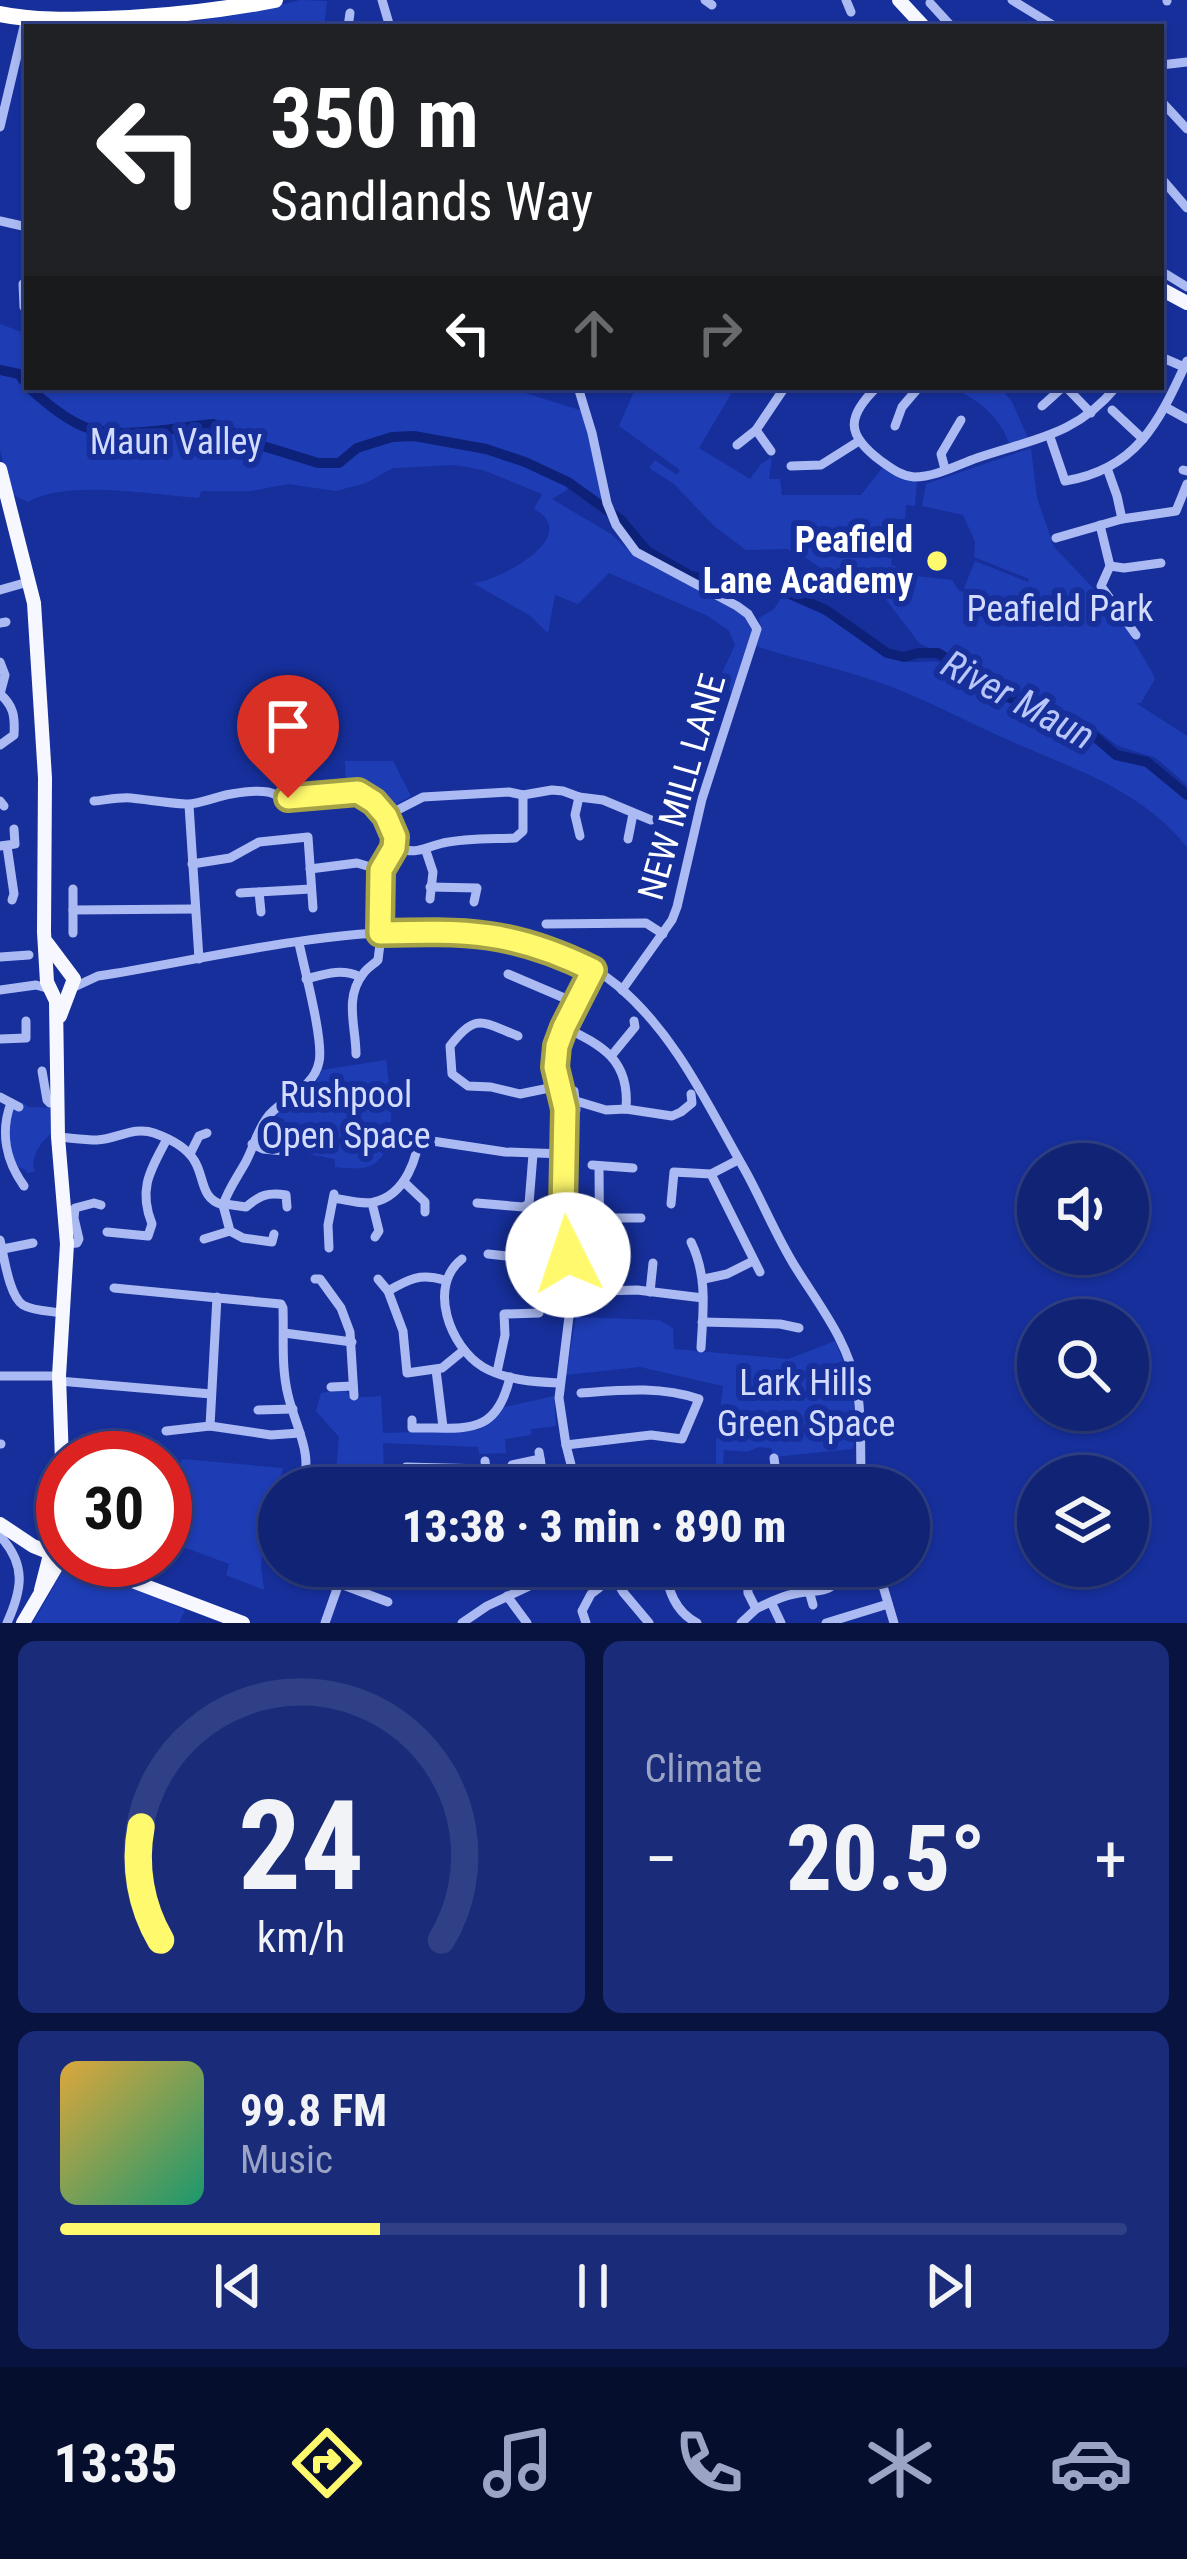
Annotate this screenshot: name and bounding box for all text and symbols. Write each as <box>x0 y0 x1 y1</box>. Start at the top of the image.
text: 350 m <box>270 69 479 168</box>
icon: left <box>72 72 228 228</box>
text: Sandlands Way <box>270 170 593 233</box>
icon: left <box>435 300 501 366</box>
icon: ahead <box>561 300 627 366</box>
icon: right <box>687 300 753 366</box>
park label: Maun Valley <box>90 421 262 463</box>
place label: Peafield Lane Academy <box>703 519 913 602</box>
marker: Peafield Lane Academy <box>924 548 950 574</box>
park label: Peafield Park <box>967 588 1153 630</box>
water label: River Maun <box>934 641 1102 759</box>
street label: NEW MILL LANE <box>630 669 734 905</box>
pin <box>237 675 339 798</box>
icon: arrive <box>255 693 321 759</box>
park label: Rushpool Open Space <box>261 1074 431 1157</box>
map controls <box>1017 1143 1149 1587</box>
button: sound <box>1017 1143 1149 1275</box>
position arrow <box>505 1192 631 1318</box>
button: search <box>1017 1299 1149 1431</box>
park label: Lark Hills Green Space <box>717 1362 895 1445</box>
speed limit sign: 30 <box>36 1431 192 1587</box>
button: layers <box>1017 1455 1149 1587</box>
text: 13:38 · 3 min · 890 m <box>402 1500 786 1553</box>
text: Climate <box>645 1746 762 1792</box>
text: 24 <box>238 1773 364 1919</box>
text: 20.5° <box>786 1807 986 1912</box>
text: − <box>645 1821 678 1898</box>
text: + <box>1094 1821 1127 1898</box>
text: km/h <box>257 1912 345 1962</box>
text: 99.8 FM <box>240 2084 387 2137</box>
text: Music <box>240 2137 333 2183</box>
icon: previous <box>205 2253 271 2319</box>
icon: pause <box>560 2253 626 2319</box>
icon: next <box>916 2253 982 2319</box>
icon: directions <box>285 2421 369 2505</box>
icon: music <box>476 2421 560 2505</box>
icon: phone <box>667 2421 751 2505</box>
icon: climate <box>858 2421 942 2505</box>
icon: car <box>1049 2421 1133 2505</box>
text: 13:35 <box>54 2432 178 2495</box>

